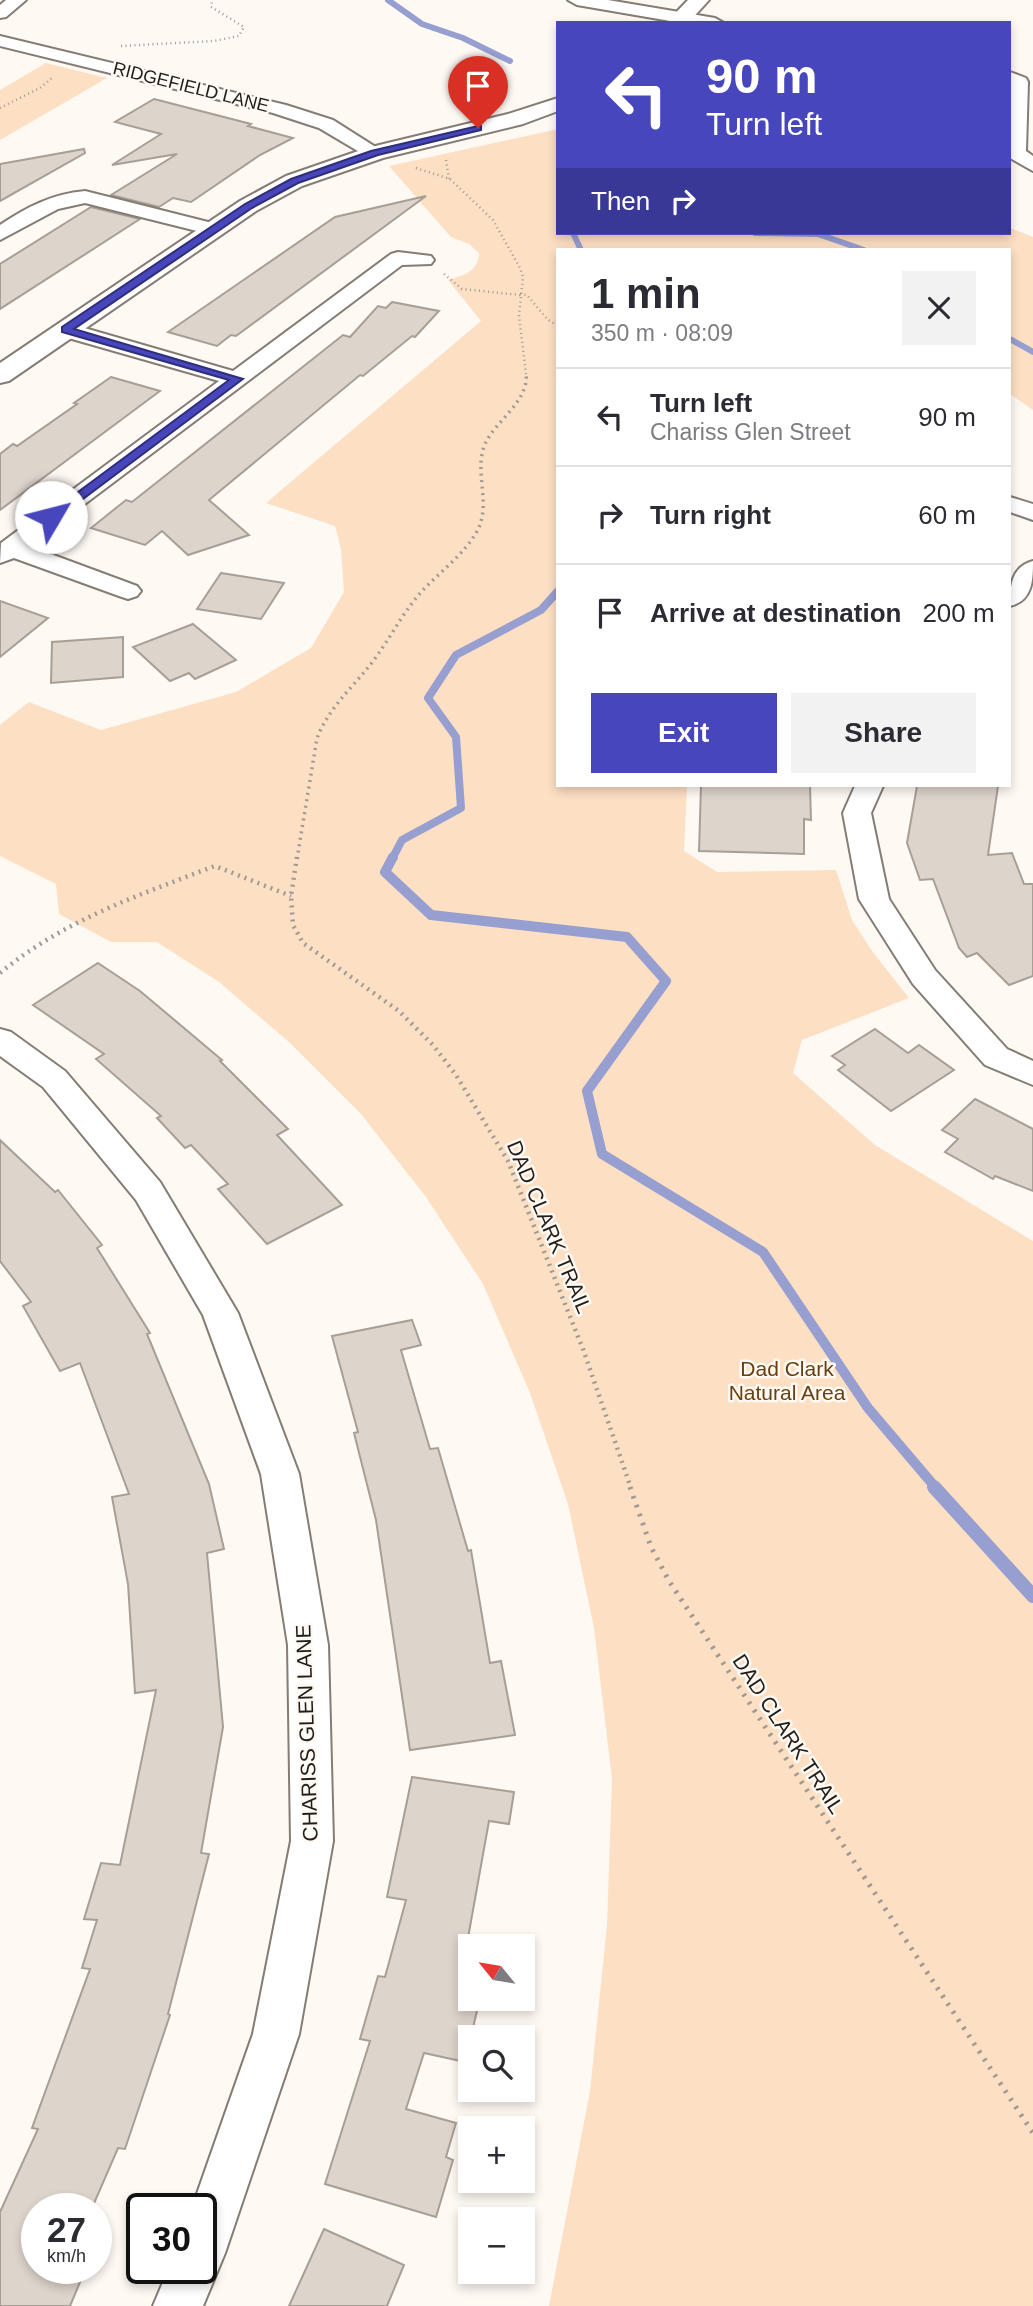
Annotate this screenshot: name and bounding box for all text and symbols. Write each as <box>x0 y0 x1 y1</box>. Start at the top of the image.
icon: left <box>591 49 682 140</box>
text: 90 m <box>706 49 818 103</box>
pin <box>448 56 508 128</box>
street label: RIDGEFIELD LANE <box>111 58 271 116</box>
icon: arrive <box>459 67 497 105</box>
text: Turn left <box>706 106 822 142</box>
icon: right <box>664 182 702 220</box>
text: Then <box>591 186 650 216</box>
text: 1 min <box>591 270 701 317</box>
button: close <box>902 271 976 345</box>
text: 350 m · 08:09 <box>591 320 733 346</box>
text: Turn left <box>650 388 752 418</box>
icon: left <box>591 398 629 436</box>
text: 90 m <box>918 402 976 432</box>
text: Chariss Glen Street <box>650 419 851 445</box>
position arrow <box>14 480 88 554</box>
icon: right <box>591 496 629 534</box>
text: Turn right <box>650 500 771 530</box>
text: 60 m <box>918 500 976 530</box>
icon: arrive <box>591 594 629 632</box>
text: Arrive at destination <box>650 598 901 628</box>
text: 200 m <box>922 598 995 628</box>
button: Exit <box>591 693 777 773</box>
button: Share <box>791 693 976 773</box>
street label: DAD CLARK TRAIL <box>503 1137 596 1317</box>
park label: Dad Clark Natural Area <box>729 1357 846 1404</box>
street label: CHARISS GLEN LANE <box>291 1624 322 1842</box>
street label: DAD CLARK TRAIL <box>728 1650 848 1818</box>
north arrow <box>458 1934 536 2011</box>
map controls <box>458 1934 535 2284</box>
button: search <box>458 2025 535 2102</box>
button: + <box>458 2116 535 2193</box>
speed limit sign: 30 <box>126 2193 217 2284</box>
button: − <box>458 2207 535 2284</box>
text: 27 <box>47 2210 86 2249</box>
text: km/h <box>47 2246 86 2266</box>

